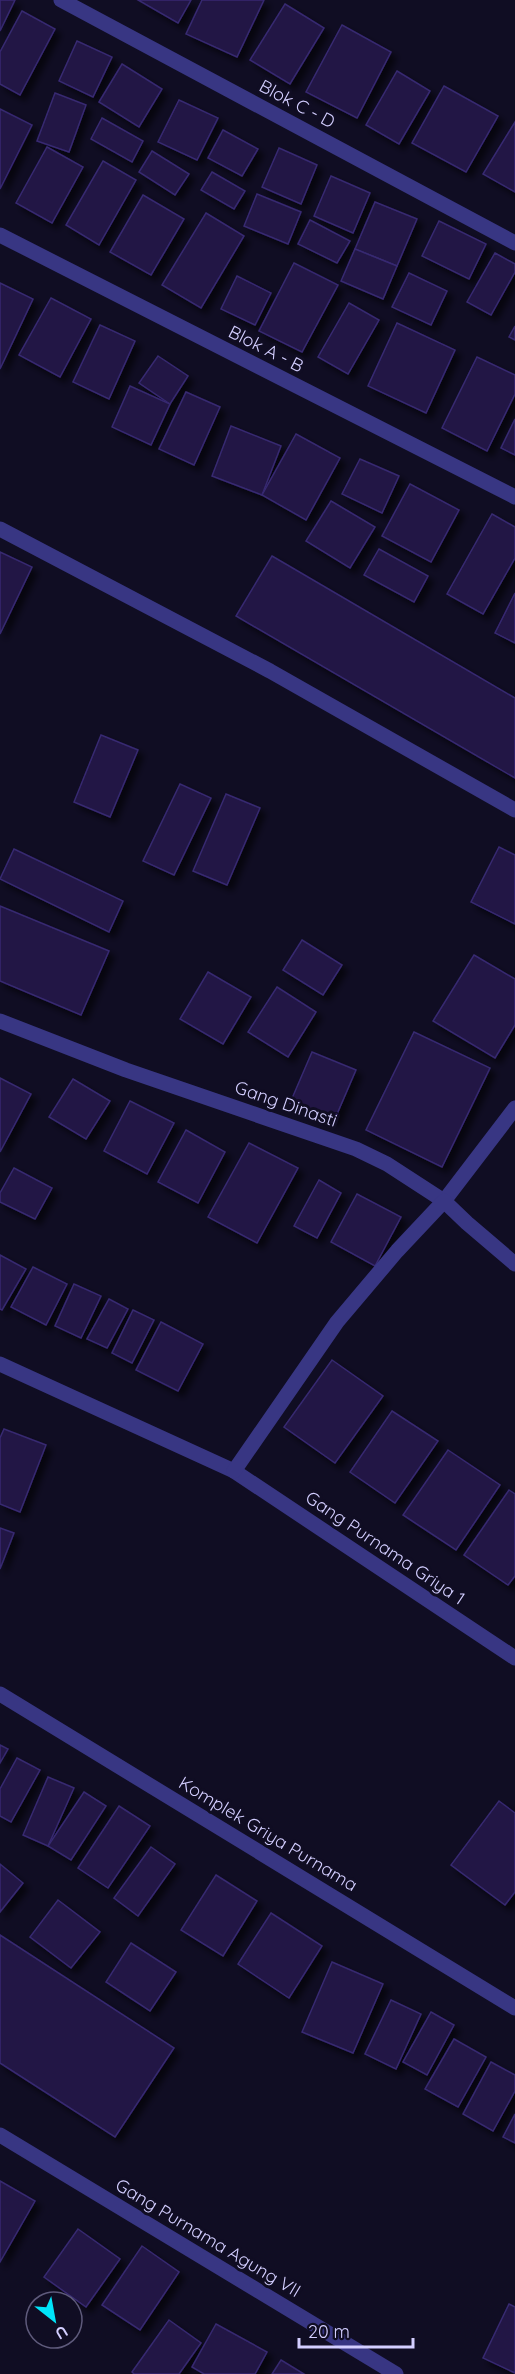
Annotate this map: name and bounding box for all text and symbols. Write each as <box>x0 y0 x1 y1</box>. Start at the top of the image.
street label: Blok C - D <box>255 74 339 133</box>
street label: Blok A - B <box>225 320 308 377</box>
street label: Gang Dinasti <box>232 1075 340 1132</box>
street label: Gang Purnama Griya 1 <box>301 1486 469 1610</box>
street label: Komplek Griya Purnama <box>175 1771 362 1896</box>
street label: Gang Purnama Agung VII <box>111 2173 305 2302</box>
north arrow <box>24 2290 84 2350</box>
scale bar <box>299 2311 413 2349</box>
text: 20 m <box>308 2320 350 2343</box>
text: U <box>52 2321 72 2344</box>

